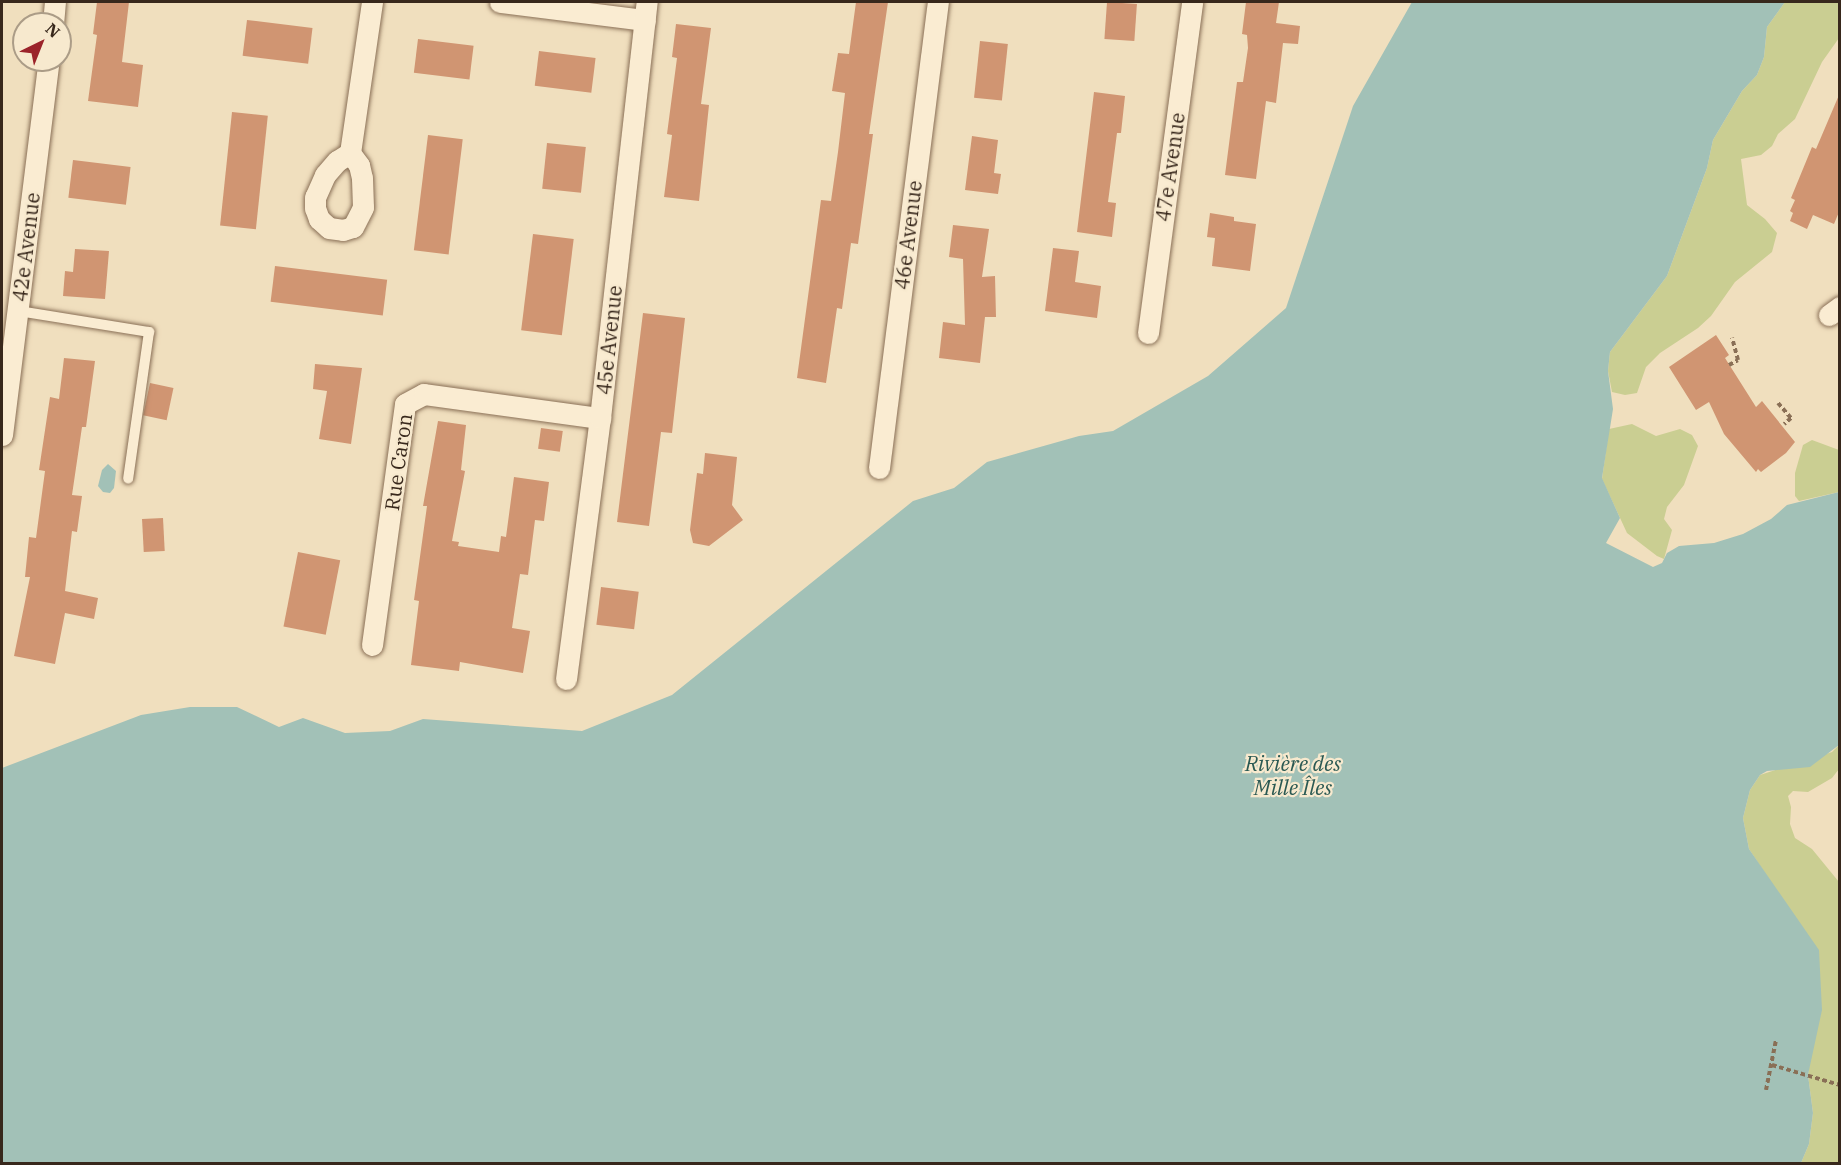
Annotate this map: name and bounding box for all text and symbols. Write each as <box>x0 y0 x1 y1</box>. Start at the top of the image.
north arrow <box>12 12 72 72</box>
text: N <box>41 19 64 42</box>
street label: 47e Avenue <box>1150 111 1190 223</box>
street label: 46e Avenue <box>889 179 927 291</box>
street label: 42e Avenue <box>7 191 45 303</box>
street label: 45e Avenue <box>591 284 627 396</box>
street label: Rue Caron <box>379 412 417 512</box>
water label: Rivière des Mille Îles <box>1245 750 1341 800</box>

